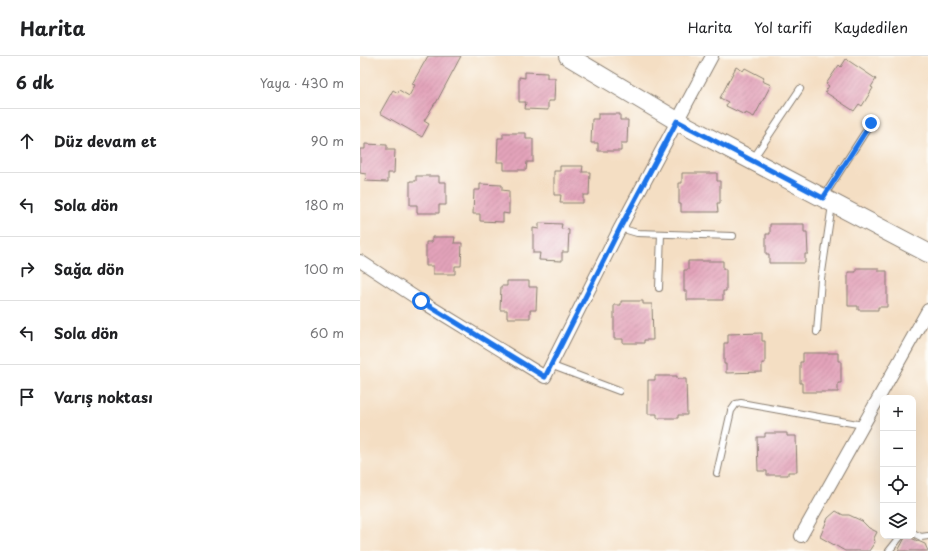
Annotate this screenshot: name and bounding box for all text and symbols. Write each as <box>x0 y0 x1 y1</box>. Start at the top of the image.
text: Harita <box>20 14 85 42</box>
text: Harita <box>688 17 732 38</box>
text: Yol tarifi <box>754 17 812 38</box>
text: Kaydedilen <box>834 17 908 38</box>
text: 6 dk <box>16 69 54 95</box>
text: Yaya · 430 m <box>260 73 344 92</box>
route end <box>862 114 880 132</box>
text: Düz devam et <box>54 129 157 152</box>
icon: ahead <box>16 130 38 152</box>
text: 90 m <box>311 131 344 150</box>
text: Sola dön <box>54 193 118 216</box>
icon: left <box>16 194 38 216</box>
text: 180 m <box>305 195 344 214</box>
text: Sağa dön <box>54 257 124 280</box>
icon: right <box>16 258 38 280</box>
text: 100 m <box>304 259 344 278</box>
route start <box>412 292 430 310</box>
text: Sola dön <box>54 321 118 344</box>
icon: left <box>16 322 38 344</box>
text: 60 m <box>310 323 344 342</box>
text: Varış noktası <box>54 385 153 408</box>
icon: arrive <box>16 386 38 408</box>
map controls <box>880 395 916 539</box>
button: + <box>880 395 916 431</box>
button: − <box>880 431 916 467</box>
button: locate <box>880 467 916 503</box>
button: layers <box>880 503 916 539</box>

